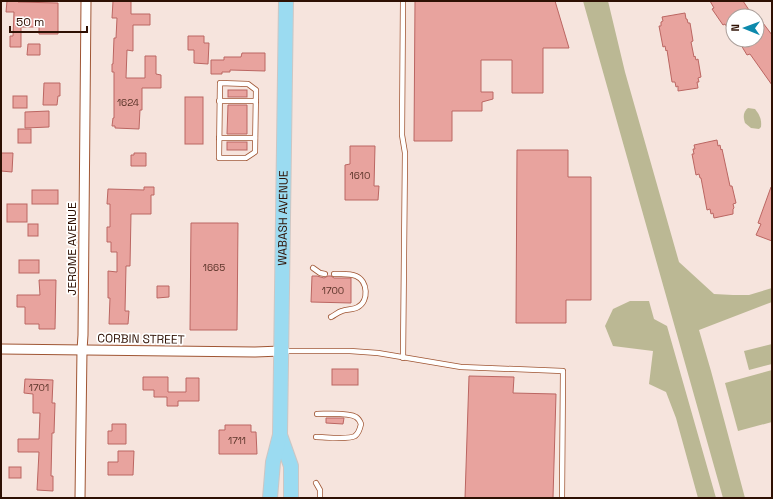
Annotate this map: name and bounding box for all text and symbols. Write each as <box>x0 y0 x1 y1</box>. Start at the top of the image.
scale bar <box>10 8 87 34</box>
north arrow <box>725 8 765 48</box>
text: 50 m <box>16 14 44 30</box>
text: N <box>728 24 742 32</box>
house number: 1624 <box>117 96 139 109</box>
house number: 1610 <box>350 169 370 182</box>
street label: WABASH AVENUE <box>274 170 292 266</box>
street label: JEROME AVENUE <box>64 202 80 296</box>
house number: 1665 <box>203 261 225 274</box>
house number: 1700 <box>322 284 344 297</box>
street label: CORBIN STREET <box>97 330 185 348</box>
house number: 1701 <box>29 381 49 394</box>
house number: 1711 <box>228 434 246 447</box>

